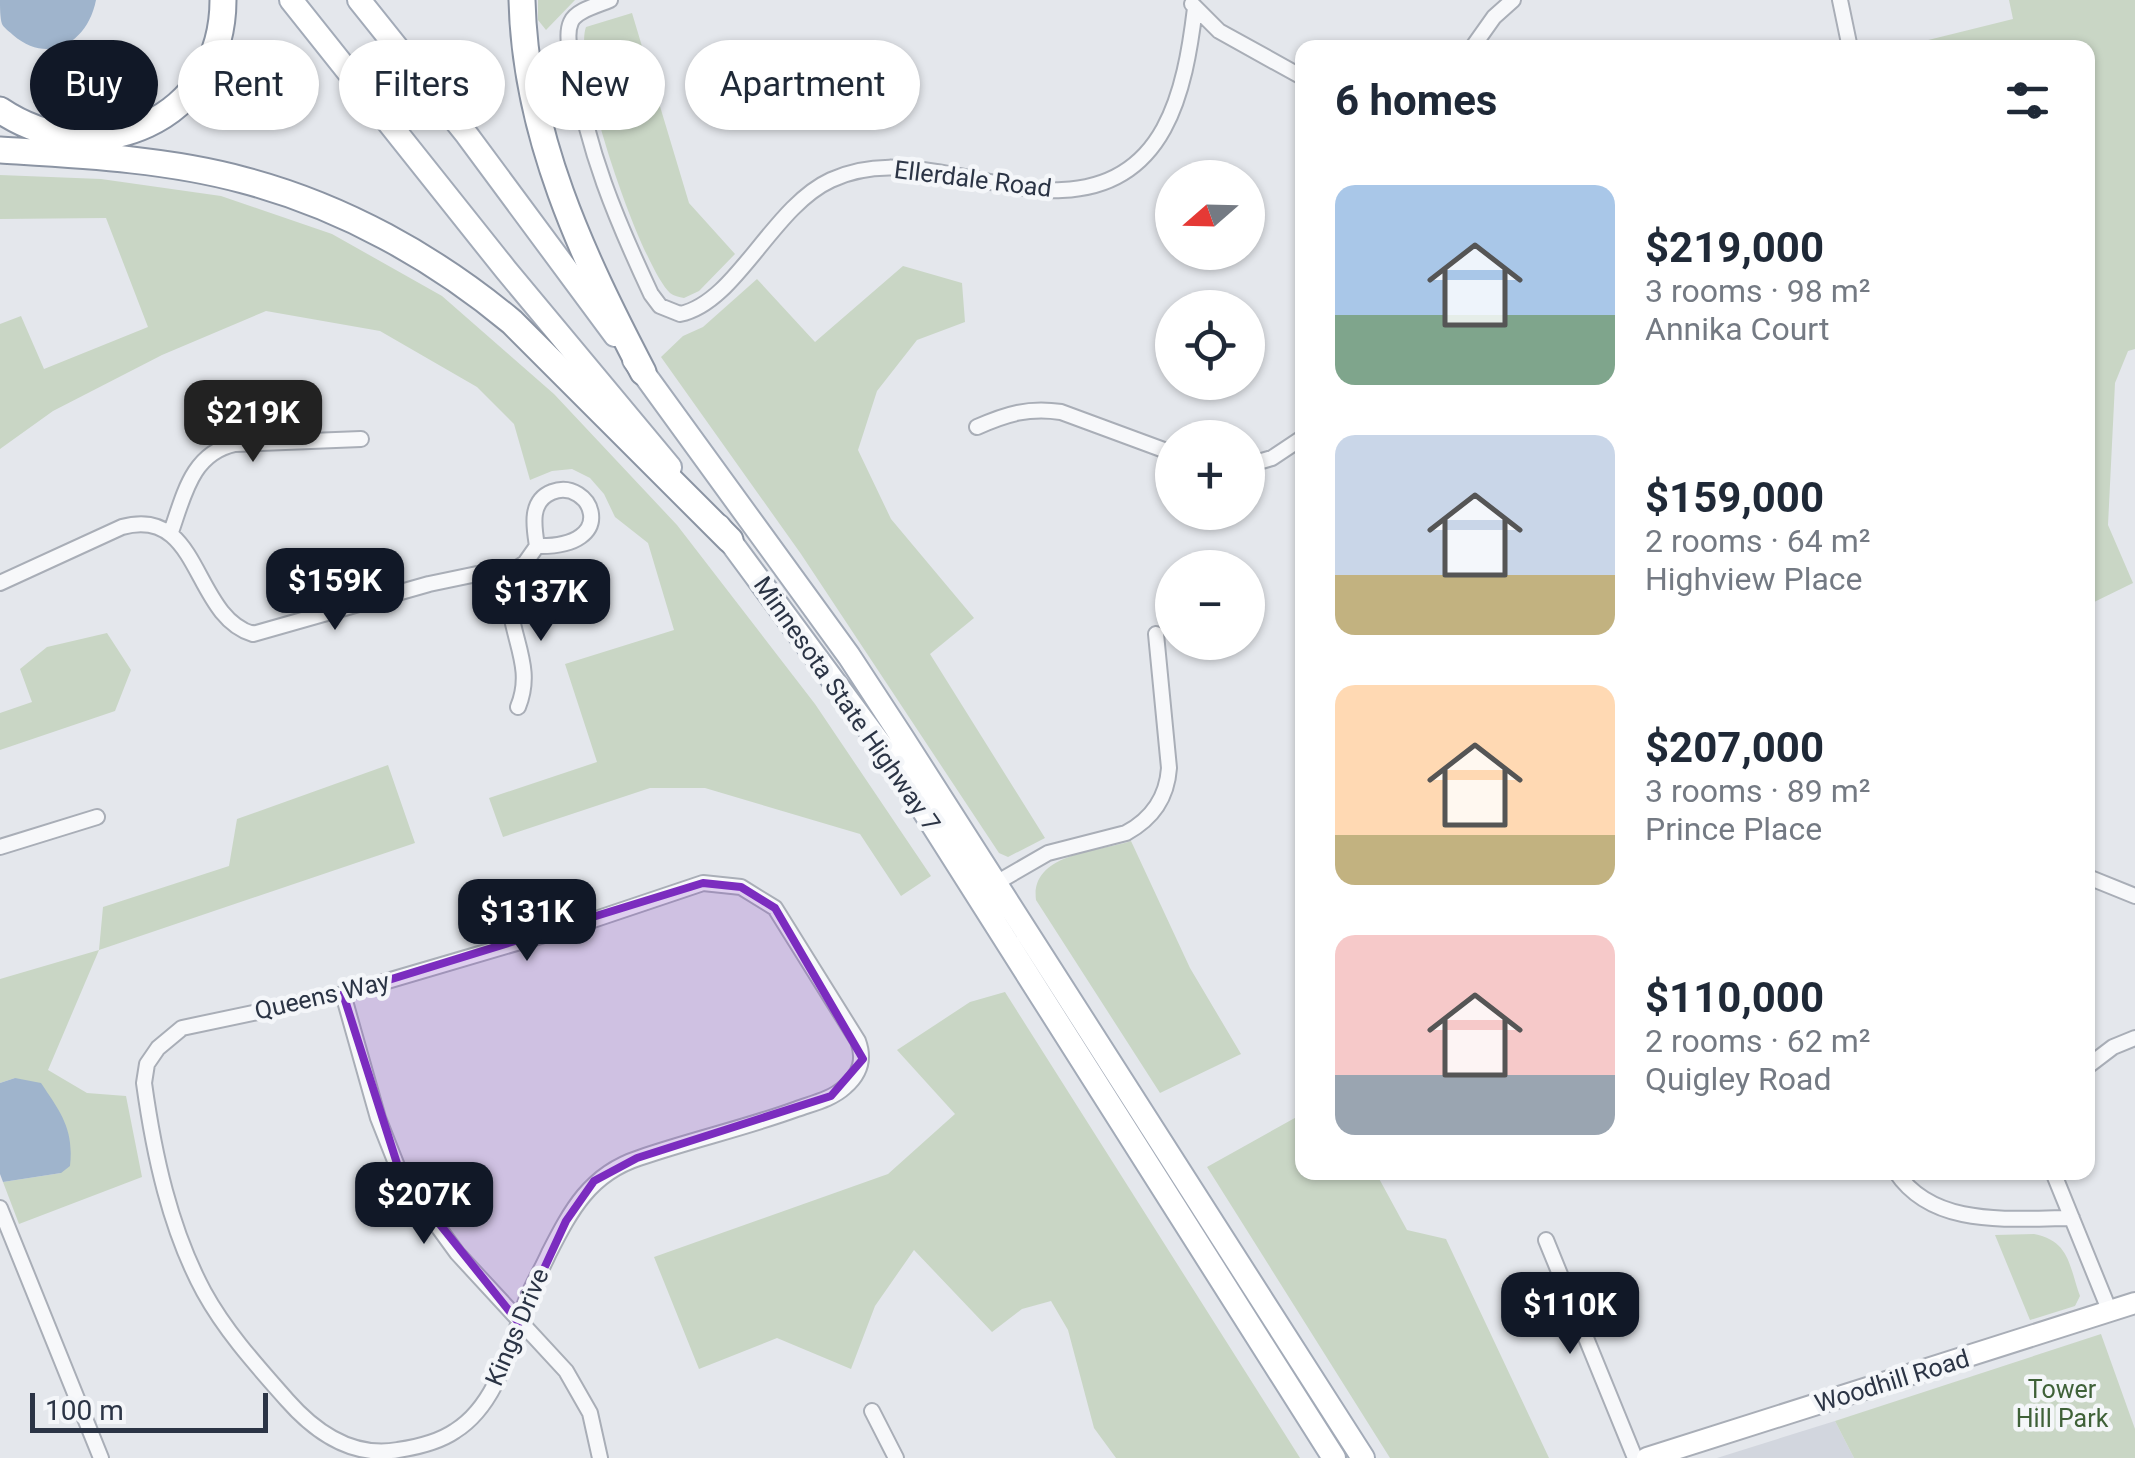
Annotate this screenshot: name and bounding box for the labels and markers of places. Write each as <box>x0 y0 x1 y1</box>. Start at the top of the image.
pin: $219K <box>183 380 323 465</box>
pin: $159K <box>265 548 405 633</box>
pin: $137K <box>471 559 611 644</box>
pin: $131K <box>457 879 597 964</box>
pin: $207K <box>354 1162 494 1247</box>
pin: $110K <box>1500 1272 1640 1357</box>

